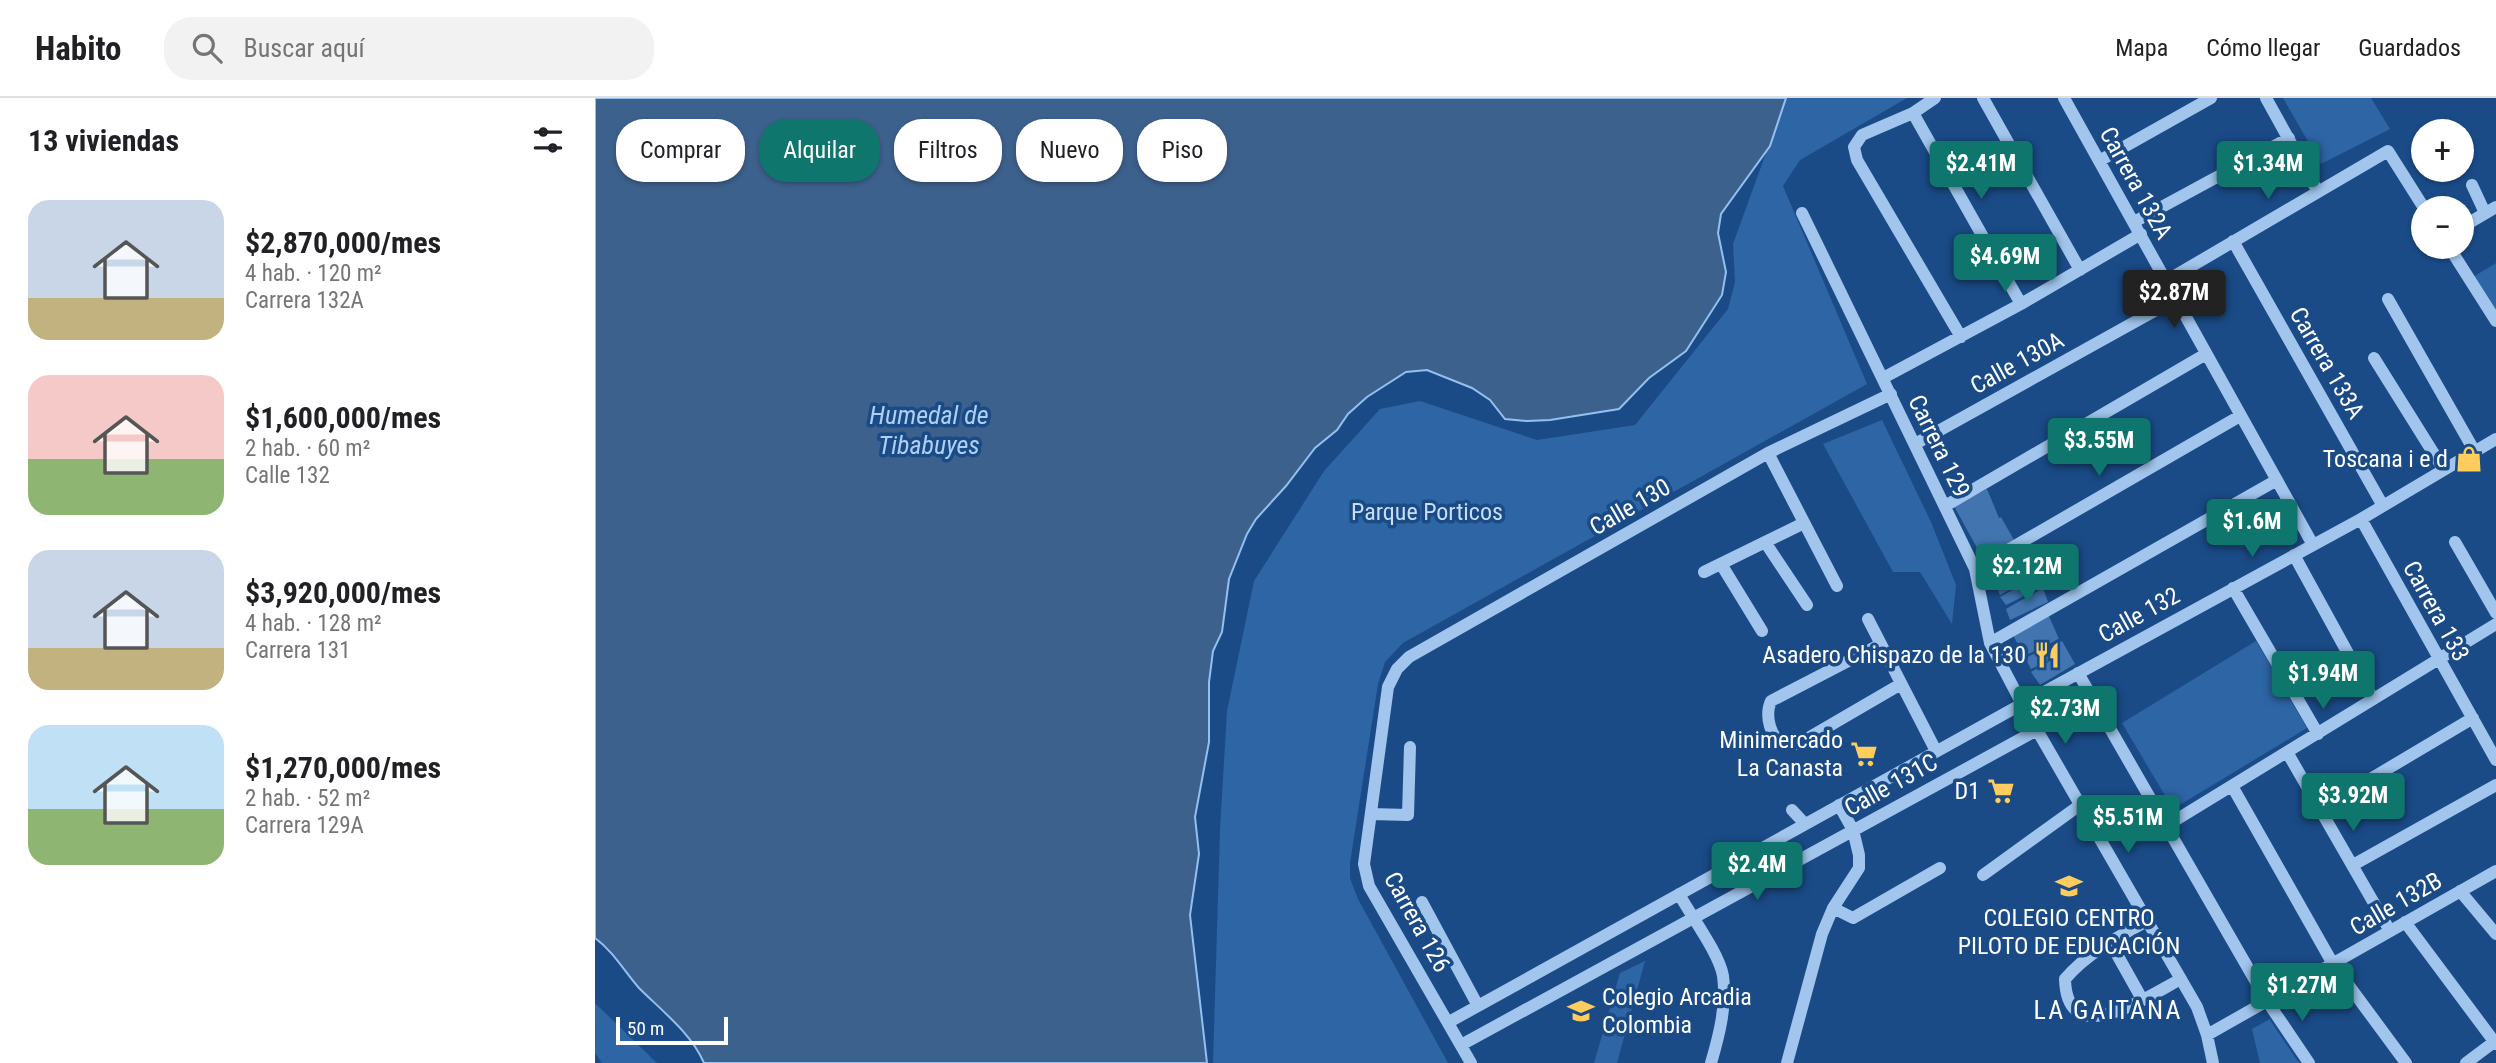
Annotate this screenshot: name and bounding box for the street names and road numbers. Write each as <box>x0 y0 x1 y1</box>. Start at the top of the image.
street label: Carrera 132A <box>2094 122 2178 244</box>
street label: Carrera 133A <box>2284 302 2370 424</box>
street label: Calle 130A <box>1965 326 2069 400</box>
street label: Carrera 129 <box>1902 390 1976 502</box>
street label: Calle 130 <box>1585 473 1675 541</box>
street label: Carrera 133 <box>2397 556 2475 666</box>
street label: Calle 132 <box>2094 581 2184 649</box>
street label: Calle 131C <box>1840 748 1942 822</box>
street label: Calle 132B <box>2345 866 2447 942</box>
street label: Carrera 126 <box>1378 867 1456 977</box>

